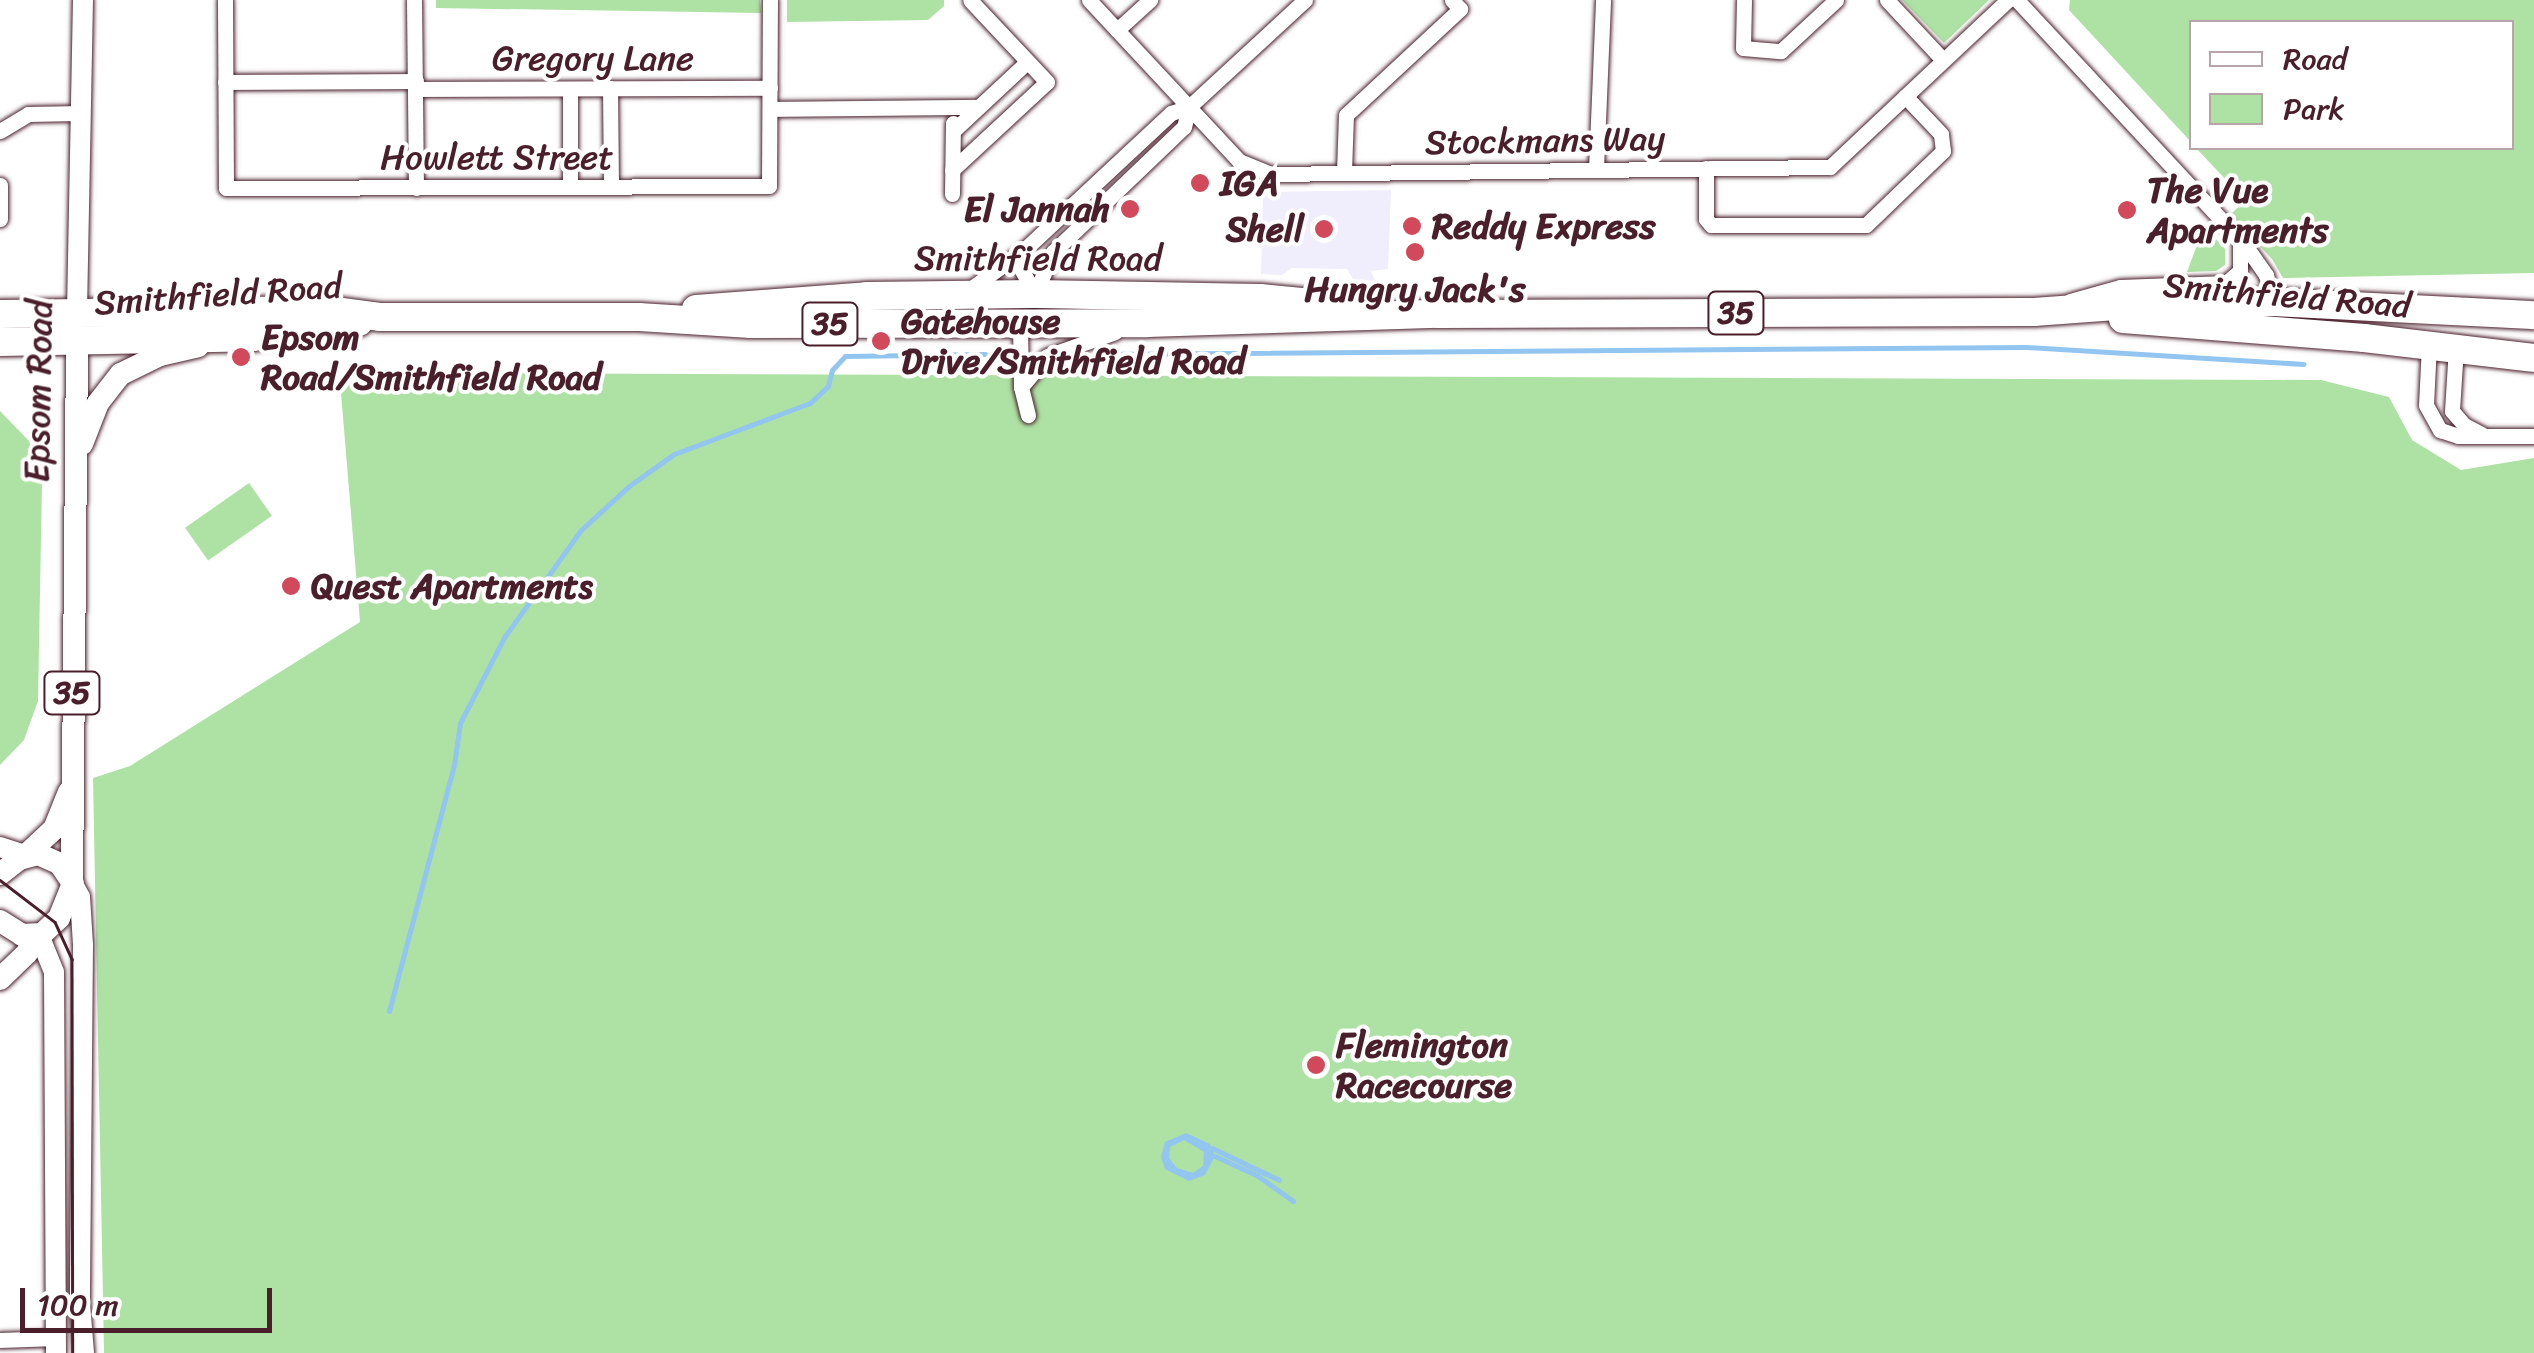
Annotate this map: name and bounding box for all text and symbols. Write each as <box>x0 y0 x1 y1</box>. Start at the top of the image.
legend <box>2189 20 2514 150</box>
text: Road <box>2283 32 2347 86</box>
street label: Gregory Lane <box>492 37 694 79</box>
text: Park <box>2283 82 2345 136</box>
street label: Stockmans Way <box>1424 117 1666 163</box>
street label: Howlett Street <box>380 136 614 178</box>
place label: IGA <box>1220 162 1278 204</box>
place label: The Vue Apartments <box>2147 169 2328 251</box>
marker: IGA <box>1189 172 1211 194</box>
place label: El Jannah <box>964 188 1110 230</box>
marker: El Jannah <box>1119 198 1141 220</box>
marker: The Vue Apartments <box>2116 199 2138 221</box>
place label: Reddy Express <box>1432 205 1655 247</box>
place label: Shell <box>1226 208 1304 250</box>
marker: Reddy Express <box>1401 215 1423 237</box>
marker: Shell <box>1313 218 1335 240</box>
street label: Smithfield Road <box>914 237 1162 279</box>
marker: Hungry Jack's <box>1404 241 1426 263</box>
street label: Smithfield Road <box>2161 263 2413 327</box>
street label: Smithfield Road <box>93 264 343 324</box>
place label: Hungry Jack's <box>1305 268 1525 310</box>
road number: 35 <box>1706 286 1766 340</box>
road number: 35 <box>800 297 860 351</box>
street label: Epsom Road <box>15 299 61 483</box>
place label: Gatehouse Drive/Smithfield Road <box>901 300 1246 382</box>
place label: Epsom Road/Smithfield Road <box>261 316 602 398</box>
marker: Gatehouse Drive/Smithfield Road <box>870 330 892 352</box>
marker: Epsom Road/Smithfield Road <box>230 346 252 368</box>
place label: Quest Apartments <box>311 565 592 607</box>
marker: Quest Apartments <box>280 575 302 597</box>
road number: 35 <box>42 666 102 720</box>
place label: Flemington Racecourse <box>1336 1024 1512 1106</box>
marker: Flemington Racecourse <box>1305 1054 1327 1076</box>
scale bar <box>25 1268 278 1330</box>
text: 100 m <box>37 1278 119 1332</box>

